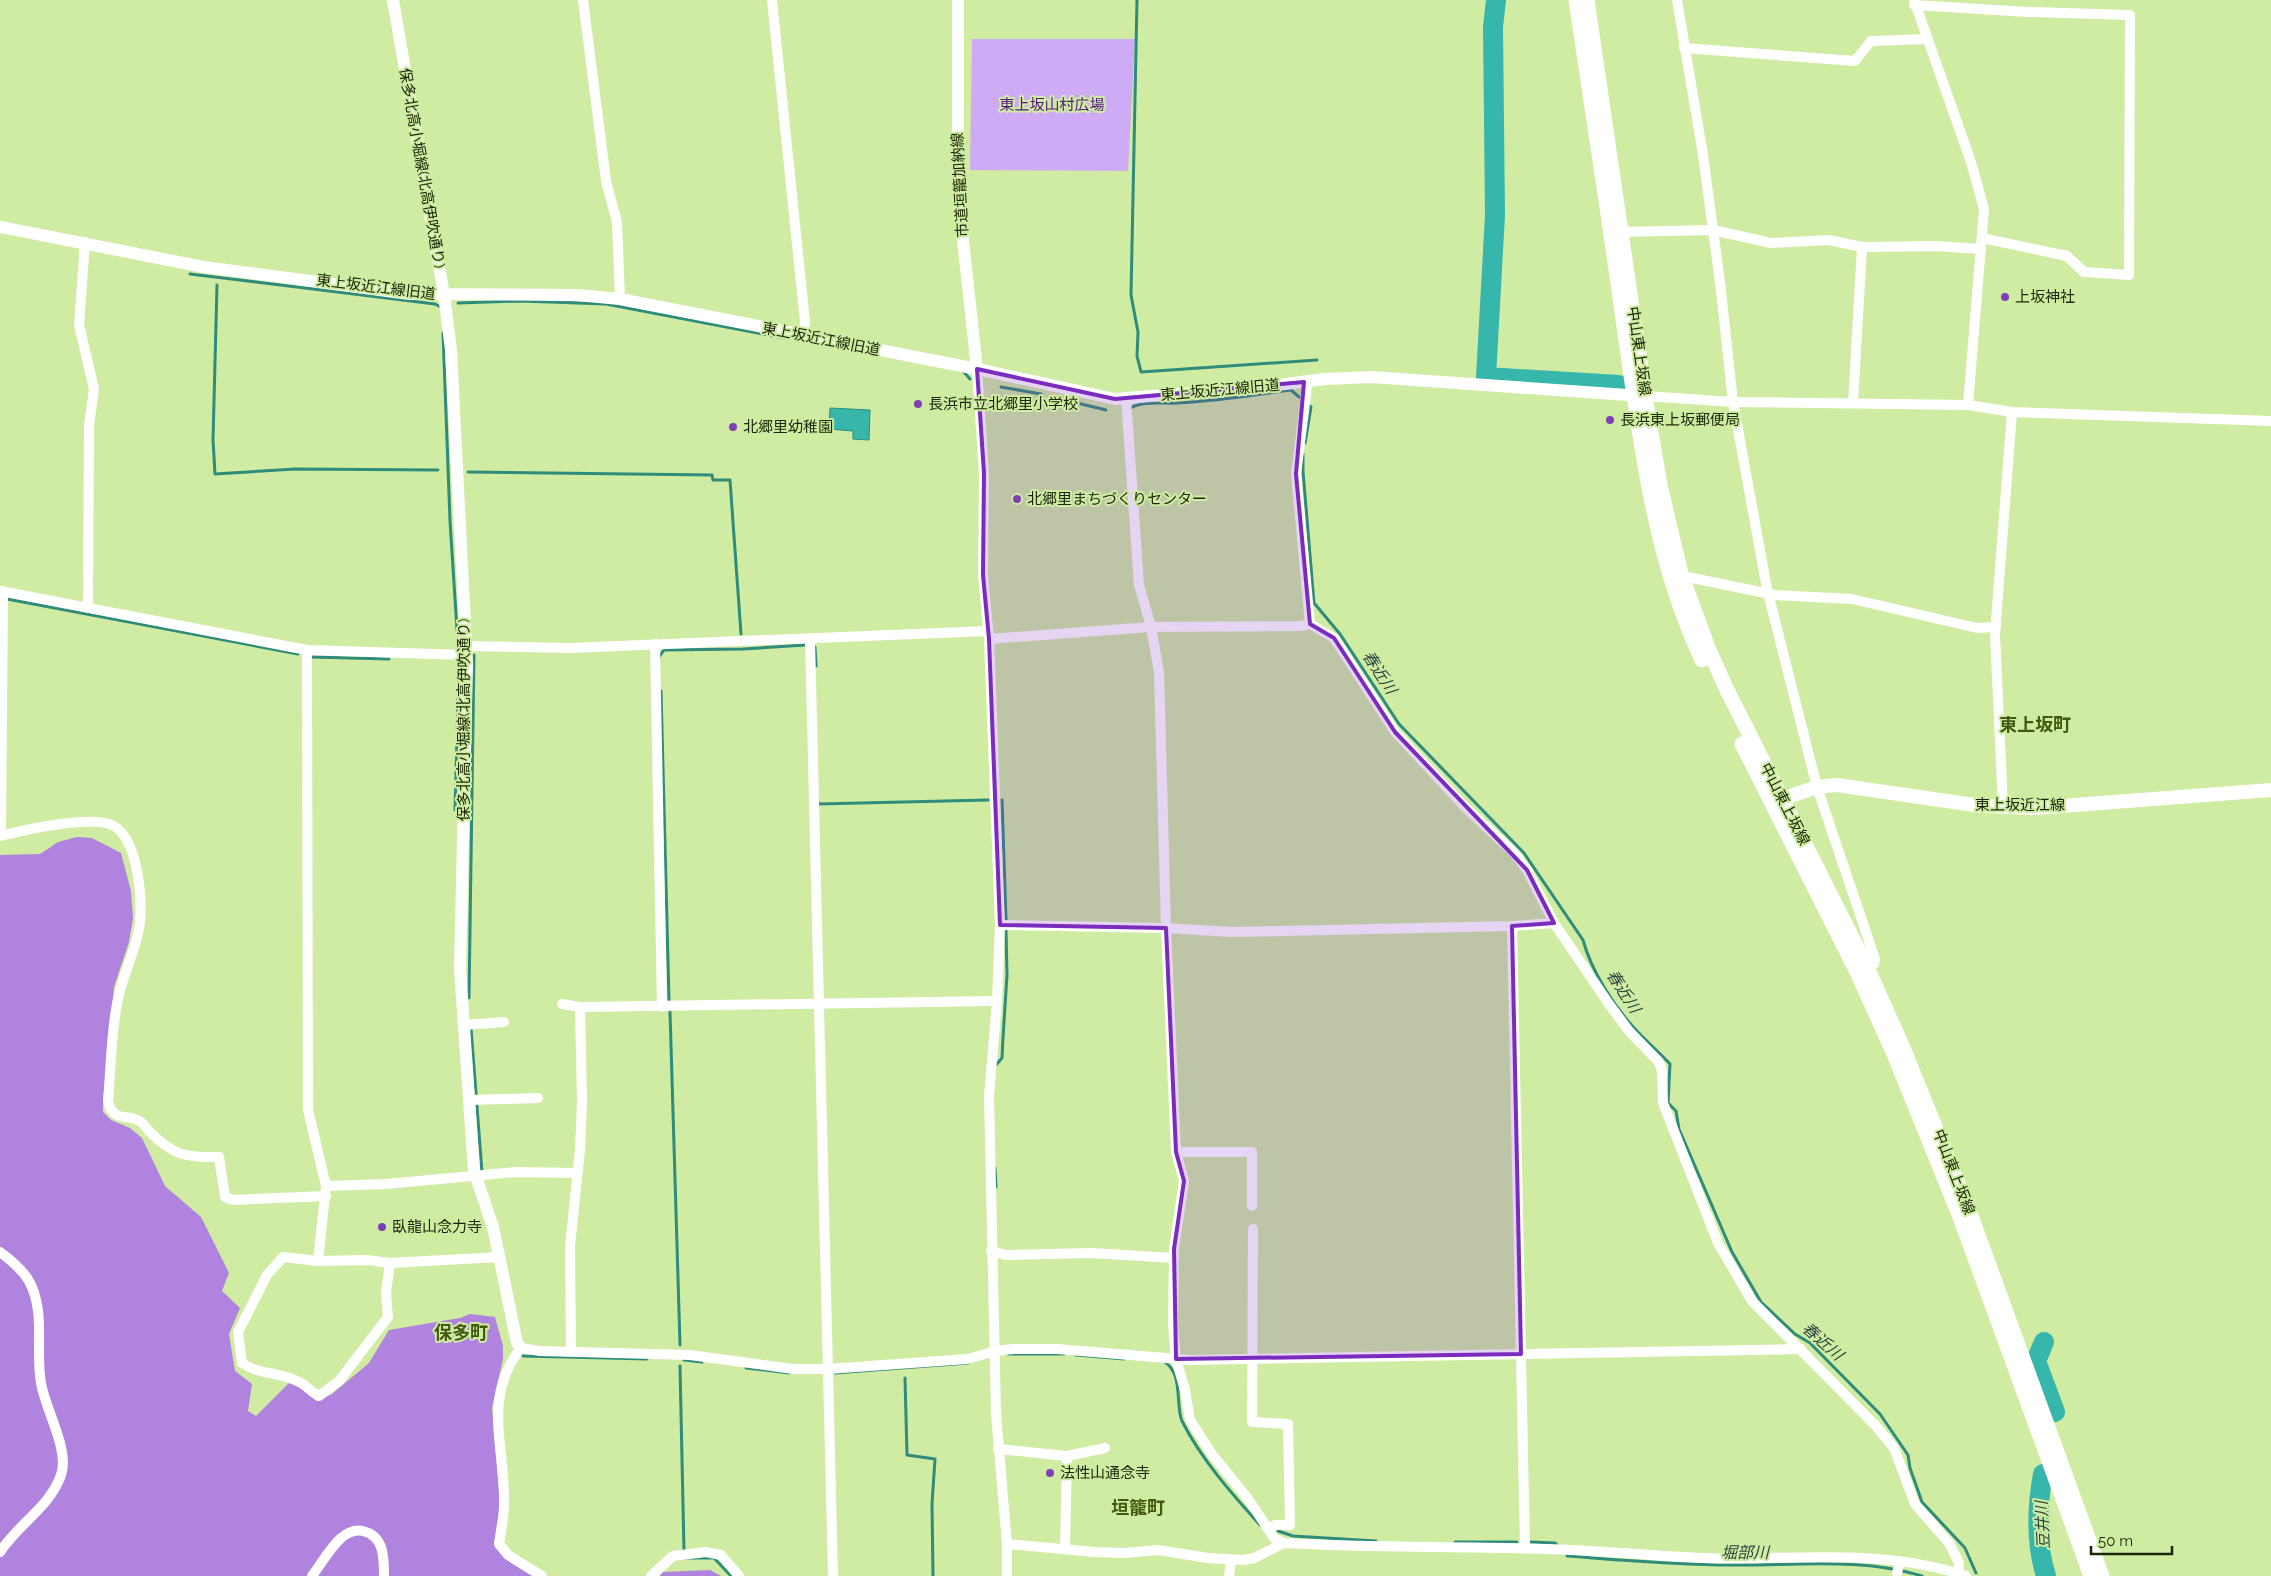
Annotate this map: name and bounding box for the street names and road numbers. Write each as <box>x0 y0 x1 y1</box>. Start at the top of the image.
street label: 保多北高小堀線(北高伊吹通り) <box>396 66 448 270</box>
street label: 市道垣籠加納線 <box>948 132 972 238</box>
street label: 東上坂近江線旧道 <box>315 271 437 303</box>
street label: 中山東上坂線 <box>1624 305 1654 397</box>
street label: 東上坂近江線旧道 <box>760 319 882 359</box>
street label: 東上坂近江線旧道 <box>1159 376 1281 404</box>
street label: 保多北高小堀線(北高伊吹通り) <box>455 618 473 822</box>
street label: 中山東上坂線 <box>1757 760 1813 848</box>
street label: 東上坂近江線 <box>1975 796 2065 814</box>
street label: 中山東上坂線 <box>1929 1127 1979 1217</box>

